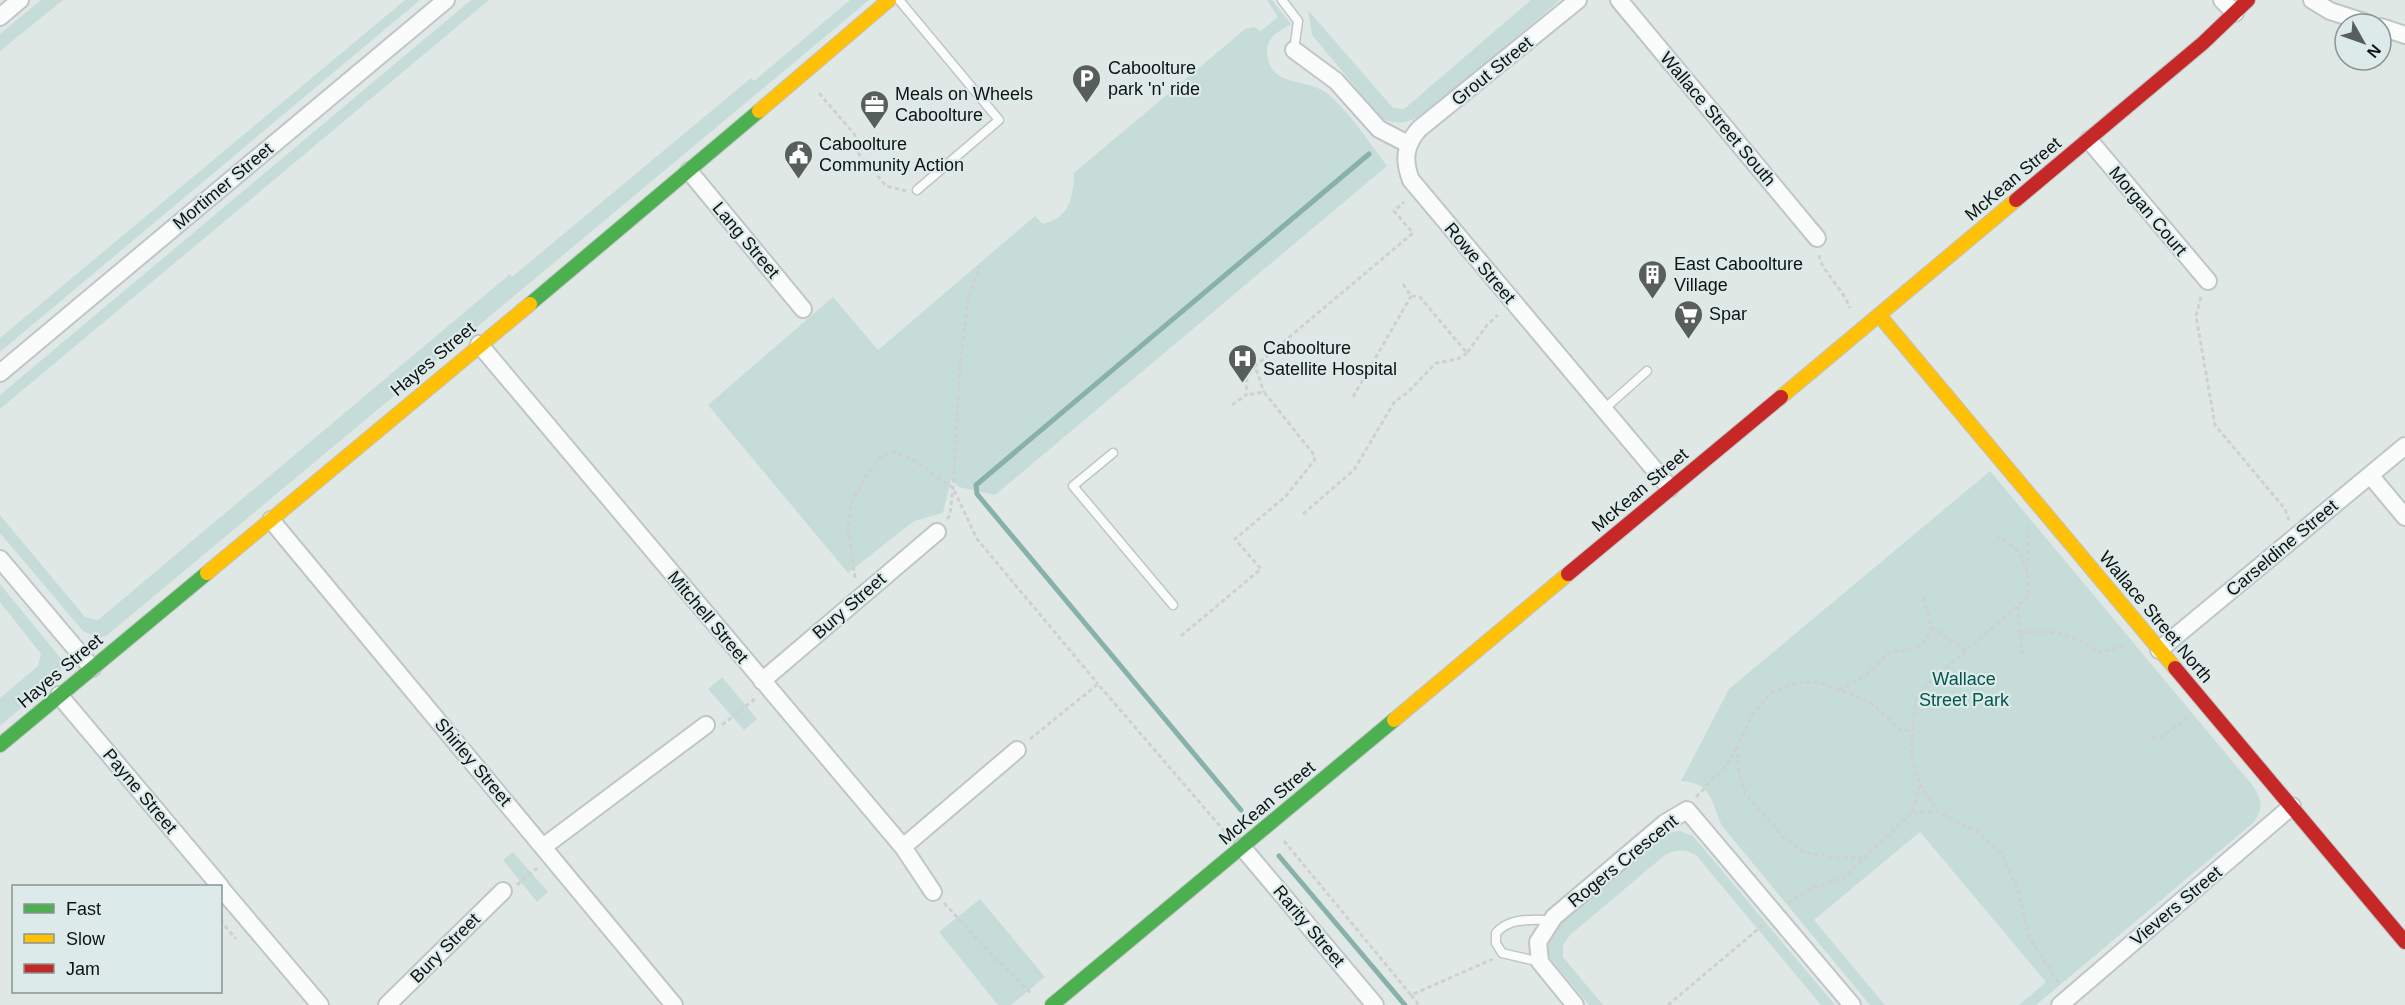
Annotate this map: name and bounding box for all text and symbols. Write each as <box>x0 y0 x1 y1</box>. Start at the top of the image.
north arrow <box>2333 12 2393 72</box>
street label: Grout Street <box>1448 32 1536 110</box>
text: N <box>2364 41 2384 61</box>
street label: Wallace Street South <box>1656 48 1780 190</box>
place label: Caboolture park 'n' ride <box>1108 58 1200 99</box>
parking icon: Caboolture park 'n' ride <box>1071 62 1103 104</box>
place label: Meals on Wheels Caboolture <box>895 84 1033 125</box>
office icon: Meals on Wheels Caboolture <box>858 88 890 130</box>
street label: McKean Street <box>1961 133 2065 225</box>
place label: Caboolture Community Action <box>819 134 964 175</box>
street label: Mortimer Street <box>169 138 277 234</box>
public building icon: Caboolture Community Action <box>782 138 814 180</box>
street label: Morgan Court <box>2105 162 2191 260</box>
street label: Lang Street <box>708 198 784 282</box>
street label: Rowe Street <box>1441 219 1519 307</box>
place label: East Caboolture Village <box>1674 254 1803 295</box>
building icon: East Caboolture Village <box>1637 258 1669 300</box>
supermarket icon: Spar <box>1672 298 1704 340</box>
place label: Spar <box>1709 304 1747 324</box>
street label: Hayes Street <box>387 318 479 400</box>
place label: Caboolture Satellite Hospital <box>1263 338 1397 379</box>
hospital icon: Caboolture Satellite Hospital <box>1226 342 1258 384</box>
street label: McKean Street <box>1588 444 1692 536</box>
street label: Carseldine Street <box>2222 496 2342 600</box>
street label: Wallace Street North <box>2095 547 2217 687</box>
street label: Mitchell Street <box>664 567 752 667</box>
street label: Bury Street <box>808 569 890 643</box>
street label: Hayes Street <box>14 630 106 712</box>
park label: Wallace Street Park <box>1919 669 2010 710</box>
street label: Shirley Street <box>431 714 515 810</box>
street label: Payne Street <box>99 745 181 837</box>
street label: McKean Street <box>1215 757 1319 849</box>
street label: Rogers Crescent <box>1564 811 1682 911</box>
street label: Vievers Street <box>2126 862 2226 950</box>
street label: Rarity Street <box>1269 881 1349 971</box>
legend <box>12 885 222 993</box>
text: Fast <box>66 899 101 919</box>
street label: Bury Street <box>406 909 484 987</box>
text: Slow <box>66 929 106 949</box>
text: Jam <box>66 959 100 979</box>

